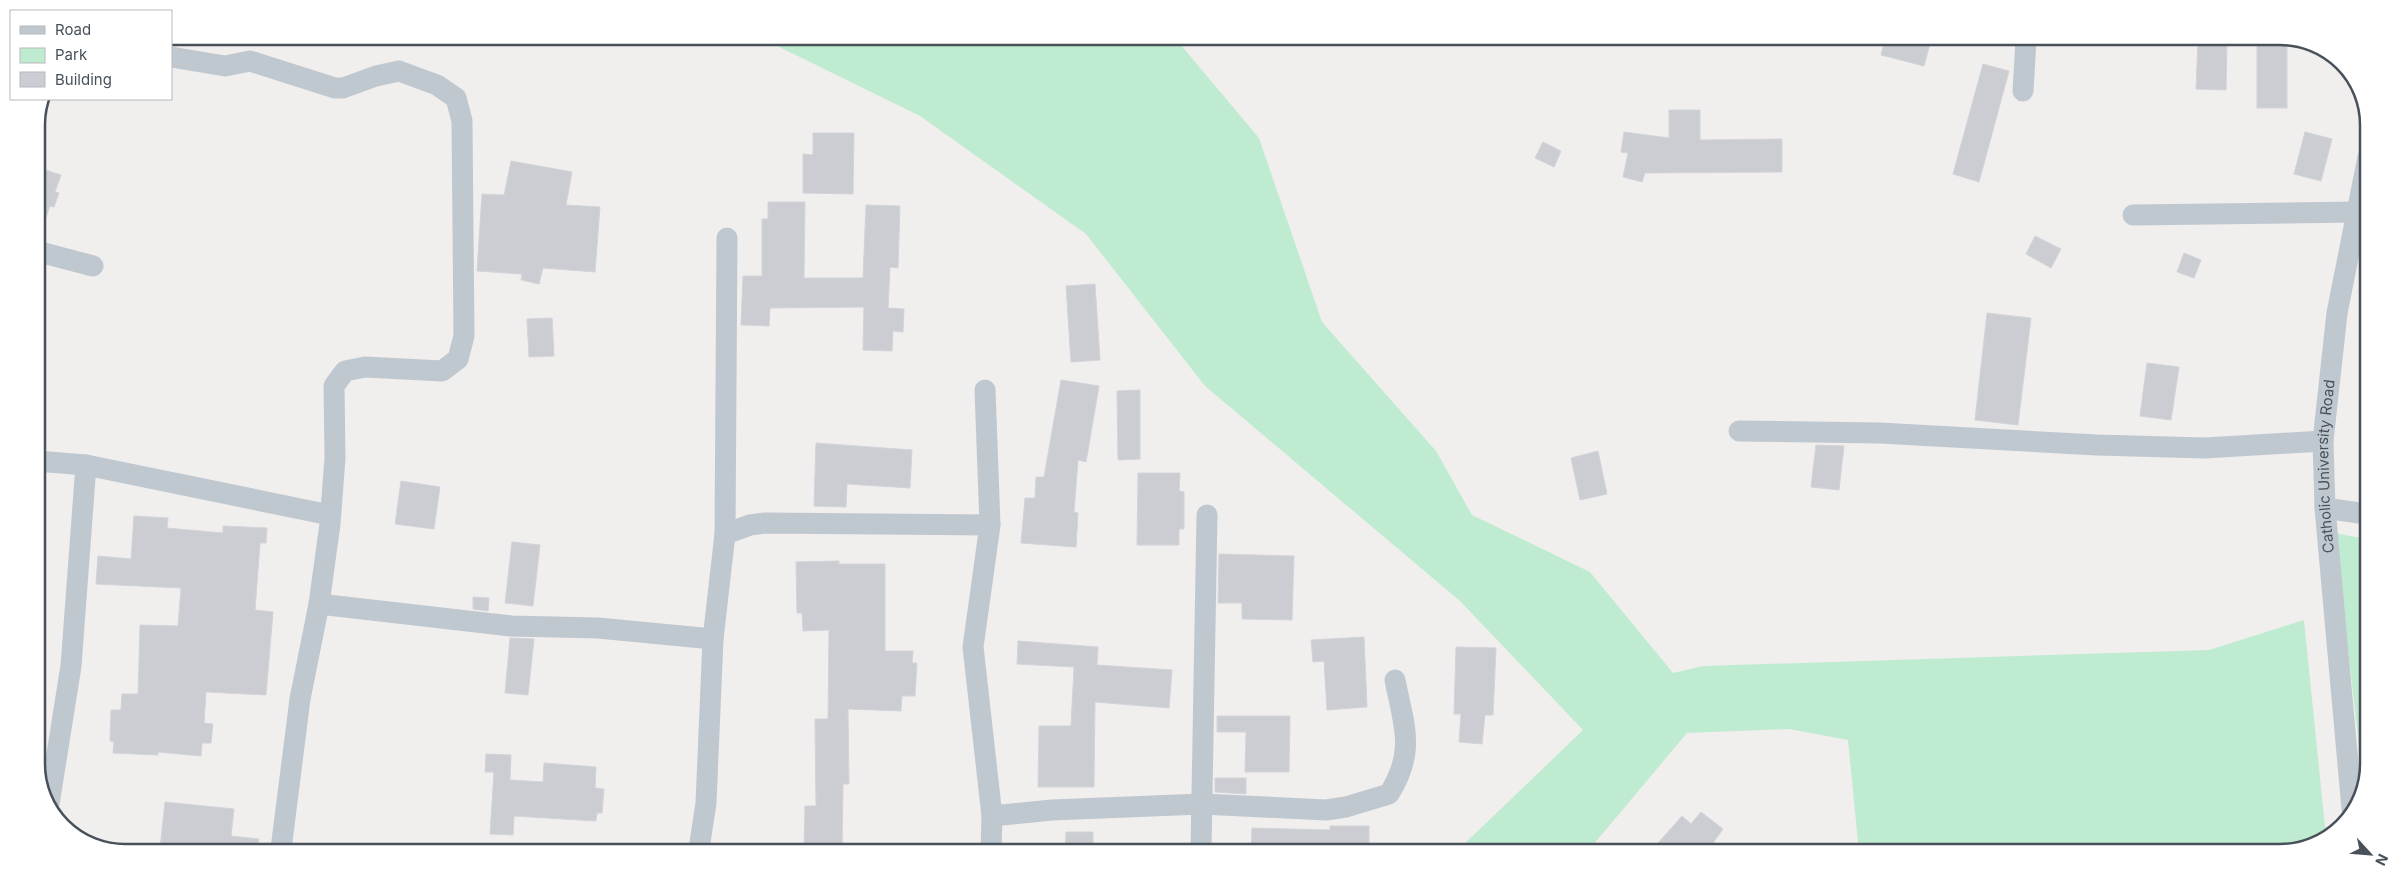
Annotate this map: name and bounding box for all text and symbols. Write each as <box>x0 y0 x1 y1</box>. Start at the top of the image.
legend <box>10 10 172 100</box>
text: Road <box>55 20 91 39</box>
text: Park <box>55 45 88 64</box>
text: Building <box>55 70 112 89</box>
street label: Catholic University Road <box>2313 378 2339 554</box>
north arrow <box>2345 829 2395 879</box>
text: N <box>2372 851 2392 868</box>

